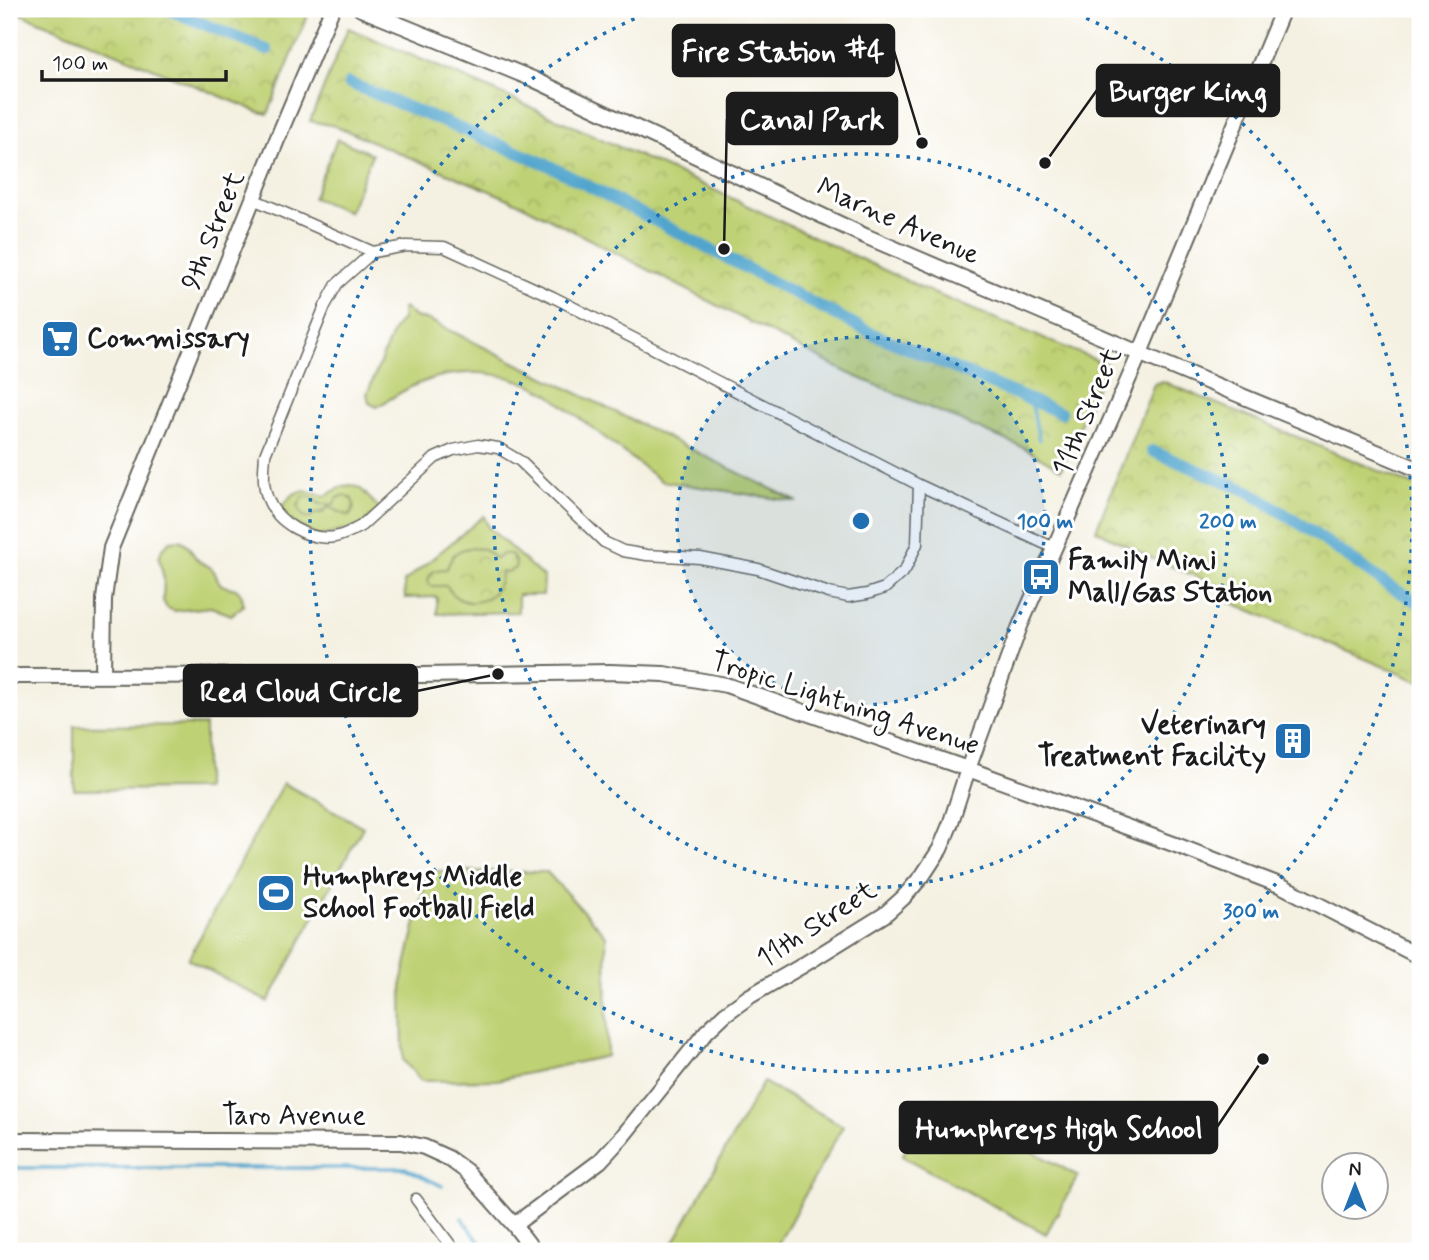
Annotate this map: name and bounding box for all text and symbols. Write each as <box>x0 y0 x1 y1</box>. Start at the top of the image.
callout: Fire Station #4 <box>673 25 894 76</box>
text: Fire Station #4 <box>682 33 885 72</box>
scale bar <box>42 38 226 82</box>
text: 100 m <box>52 50 108 78</box>
callout: Burger King <box>1097 65 1279 116</box>
text: Burger King <box>1109 73 1267 115</box>
callout: Canal Park <box>727 93 897 144</box>
text: Canal Park <box>740 101 885 140</box>
street label: 9th Street <box>173 166 255 296</box>
street label: Marne Avenue <box>811 170 985 274</box>
supermarket icon: Commissary <box>39 318 81 360</box>
place label: Commissary <box>87 321 250 358</box>
street label: 11th Street <box>1044 342 1132 482</box>
text: 100 m <box>1017 508 1073 536</box>
text: 200 m <box>1199 508 1257 536</box>
centre of rings <box>849 509 873 533</box>
place label: Family Mini Mall/Gas Station <box>1068 543 1272 612</box>
bus stop icon: Family Mini Mall/Gas Station <box>1020 556 1062 598</box>
street label: Tropic Lightning Avenue <box>705 643 984 767</box>
callout: Red Cloud Circle <box>184 665 417 716</box>
text: Red Cloud Circle <box>200 673 403 712</box>
place label: Veterinary Treatment Facility <box>1038 707 1266 776</box>
building icon: Veterinary Treatment Facility <box>1272 720 1314 762</box>
place label: Humphreys Middle School Football Field <box>303 859 535 928</box>
sports icon: Humphreys Middle School Football Field <box>255 872 297 914</box>
street label: 11th Street <box>750 872 885 978</box>
text: 300 m <box>1223 898 1280 926</box>
street label: Taro Avenue <box>222 1098 366 1135</box>
callout: Humphreys High School <box>900 1102 1217 1153</box>
text: Humphreys High School <box>915 1110 1203 1152</box>
north arrow <box>1320 1152 1390 1222</box>
text: N <box>1349 1158 1361 1183</box>

